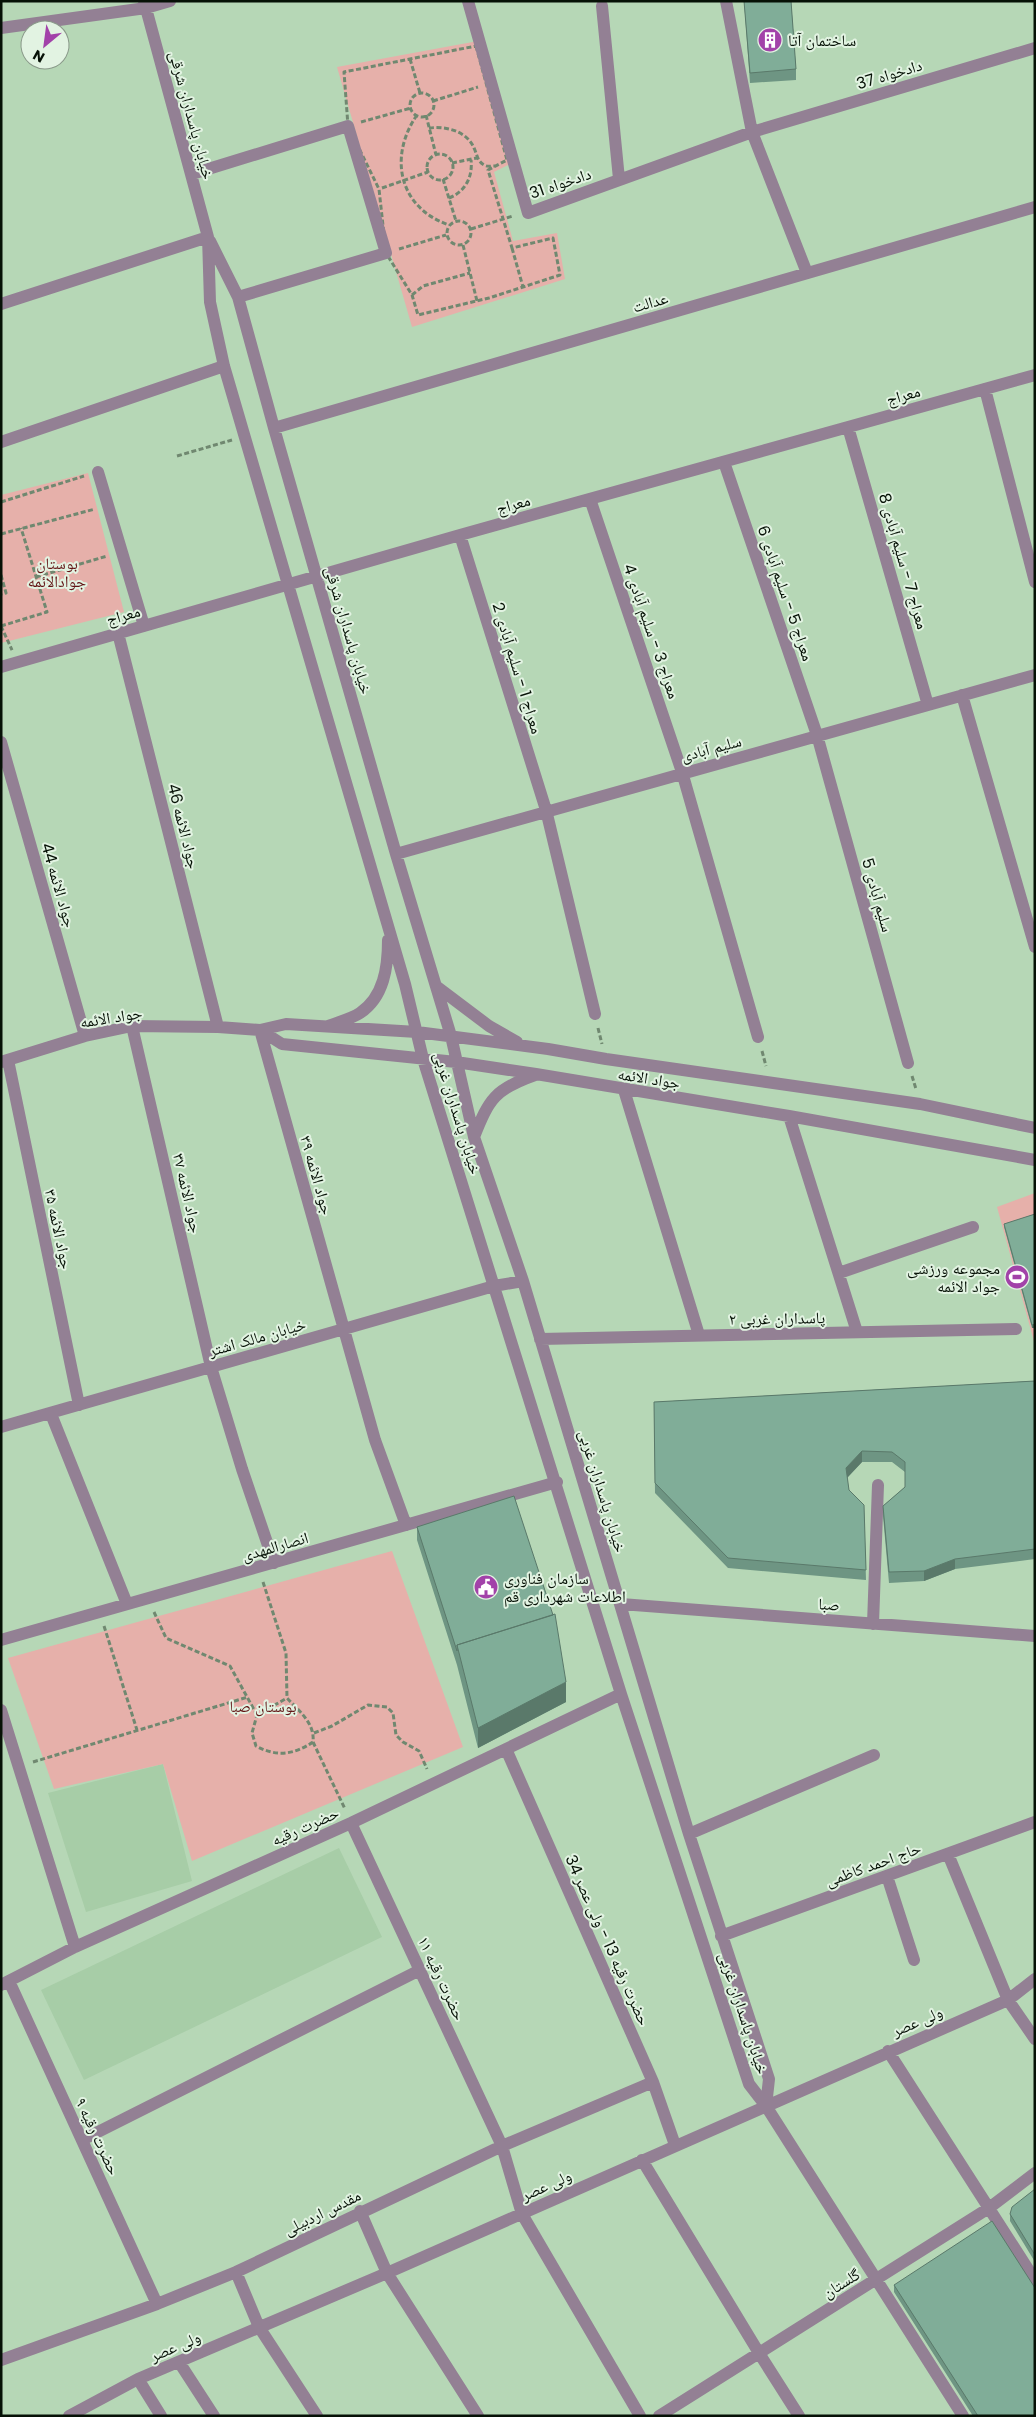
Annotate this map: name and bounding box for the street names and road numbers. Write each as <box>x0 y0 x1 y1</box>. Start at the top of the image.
street label: خیابان پاسداران شرقی <box>163 48 220 182</box>
street label: دادخواه 37 <box>854 54 925 95</box>
street label: دادخواه 31 <box>526 162 594 205</box>
street label: عدالت <box>630 286 671 318</box>
street label: معراج <box>883 380 923 411</box>
street label: معراج <box>493 489 533 520</box>
street label: معراج 7 - سلیم آبادی 8 <box>873 490 934 632</box>
street label: معراج 5 - سلیم آبادی 6 <box>752 522 820 664</box>
street label: معراج 3 - سلیم آبادی 4 <box>618 561 685 702</box>
street label: خیابان پاسداران شرقی <box>319 564 378 697</box>
street label: معراج <box>103 600 143 631</box>
street label: معراج 1 - سلیم آبادی 2 <box>487 600 548 737</box>
street label: سلیم آبادی <box>678 729 744 768</box>
street label: جواد الائمه 46 <box>162 781 205 871</box>
street label: جواد الائمه 44 <box>35 840 82 930</box>
street label: سلیم آبادی 5 <box>856 855 899 935</box>
street label: جواد الائمه <box>78 1001 144 1034</box>
street label: خیابان پاسداران غربی <box>428 1049 487 1177</box>
street label: جواد الائمه <box>616 1062 682 1095</box>
street label: جواد الائمه ۳۹ <box>294 1133 339 1217</box>
street label: جواد الائمه ۳۷ <box>167 1151 208 1235</box>
street label: جواد الائمه ۳۵ <box>39 1187 78 1271</box>
street label: پاسداران غربی ۲ <box>729 1306 826 1331</box>
street label: خیابان مالک اشتر <box>205 1313 308 1363</box>
street label: خیابان پاسداران غربی <box>573 1427 632 1555</box>
street label: انصارالمهدی <box>239 1526 311 1567</box>
street label: صبا <box>818 1592 840 1617</box>
street label: حضرت رقیه <box>268 1801 343 1852</box>
street label: حاج احمد کاظمی <box>822 1837 924 1892</box>
street label: حضرت رقیه 13 - ولی عصر 34 <box>559 1851 656 2029</box>
street label: حضرت رقیه ۱۱ <box>412 1932 471 2024</box>
street label: خیابان پاسداران غربی <box>713 1949 774 2077</box>
street label: ولی عصر <box>887 2000 946 2043</box>
street label: حضرت رقیه ۹ <box>70 2094 126 2179</box>
street label: ولی عصر <box>516 2164 575 2207</box>
street label: مقدس اردبیلی <box>280 2184 365 2241</box>
street label: گلستان <box>818 2263 865 2304</box>
street label: ولی عصر <box>145 2325 204 2368</box>

